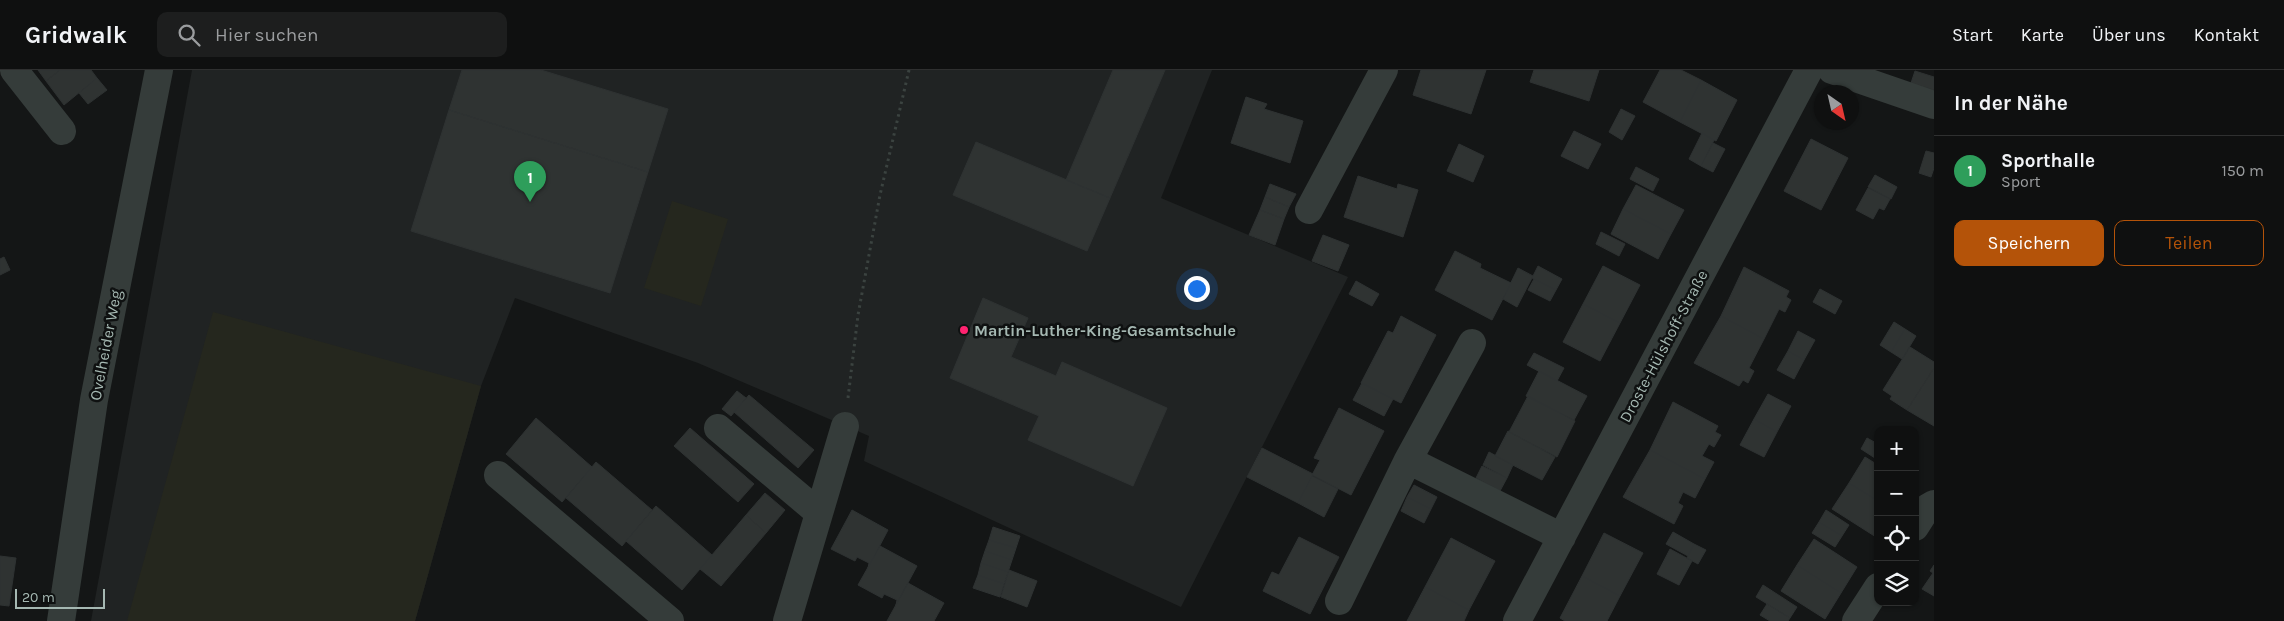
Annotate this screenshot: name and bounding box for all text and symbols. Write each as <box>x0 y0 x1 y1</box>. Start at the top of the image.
search box <box>157 12 507 57</box>
text: Gridwalk <box>25 21 127 49</box>
icon: search <box>175 21 203 49</box>
text: Hier suchen <box>215 24 319 46</box>
text: Start <box>1952 24 1993 46</box>
text: Karte <box>2021 24 2064 46</box>
text: Über uns <box>2092 24 2166 46</box>
text: Kontakt <box>2194 24 2259 46</box>
north arrow <box>1814 85 1859 130</box>
text: In der Nähe <box>1954 91 2068 115</box>
text: Sporthalle <box>2001 150 2095 172</box>
pin: 1 <box>514 161 546 202</box>
text: 1 <box>1967 161 1973 180</box>
text: 150 m <box>2221 161 2264 180</box>
text: Sport <box>2001 172 2041 191</box>
button: Speichern <box>1954 220 2104 266</box>
button: Teilen <box>2114 220 2264 266</box>
street label: Droste-Hülshoff-Straße <box>1615 267 1712 426</box>
your location <box>1184 276 1210 302</box>
street label: Ovelheider Weg <box>85 288 126 402</box>
place label: Martin-Luther-King-Gesamtschule <box>974 321 1236 340</box>
marker: Martin-Luther-King-Gesamtschule <box>958 324 970 336</box>
map controls <box>1874 426 1919 606</box>
button: + <box>1874 426 1919 471</box>
button: − <box>1874 471 1919 516</box>
button: locate <box>1874 516 1919 561</box>
button: layers <box>1874 561 1919 606</box>
scale bar <box>15 586 105 609</box>
text: 20 m <box>22 589 55 606</box>

